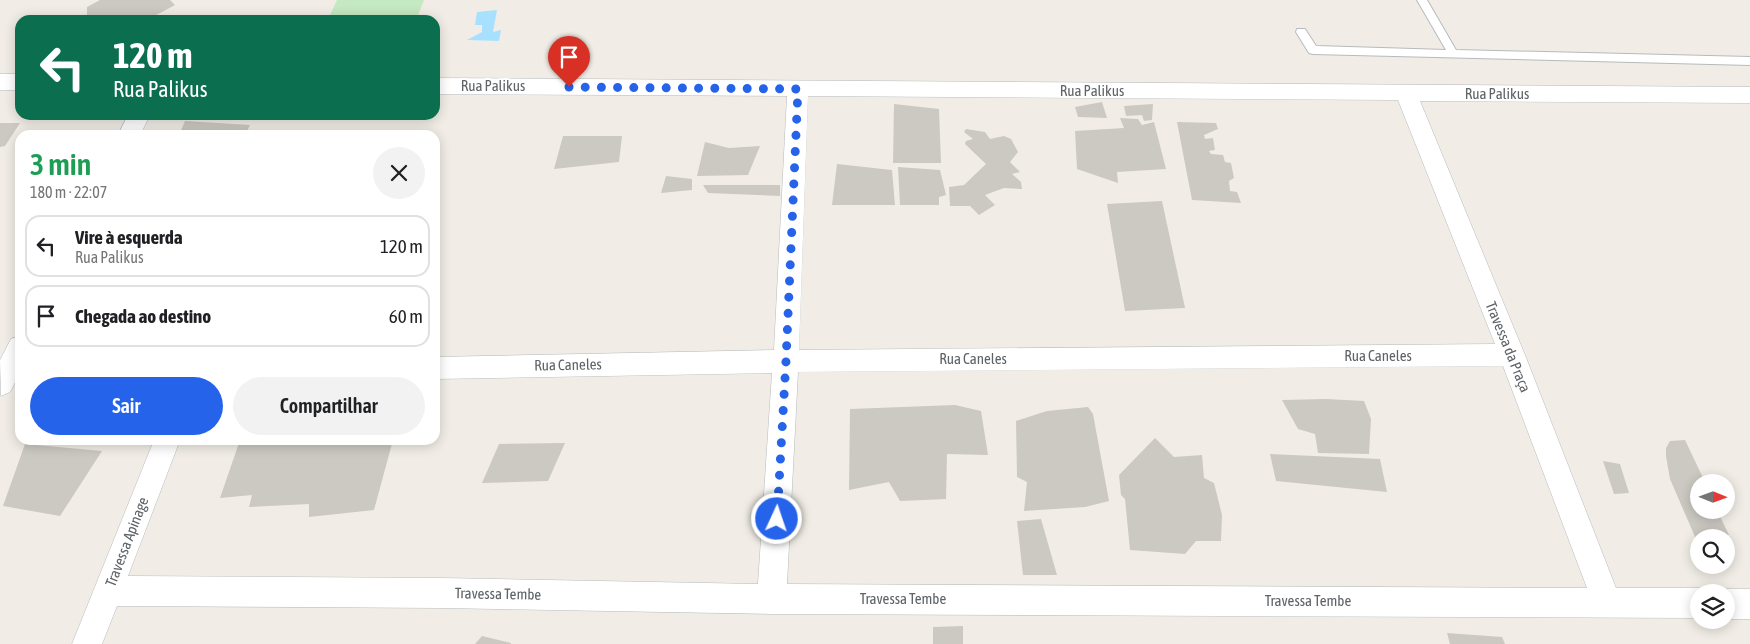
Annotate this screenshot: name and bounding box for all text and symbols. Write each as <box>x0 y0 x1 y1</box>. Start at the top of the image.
icon: left <box>30 35 95 100</box>
text: 120 m <box>113 35 192 75</box>
pin <box>548 36 590 87</box>
icon: arrive <box>555 43 583 71</box>
text: Rua Palikus <box>113 76 207 102</box>
street label: Rua Palikus <box>461 77 525 94</box>
street label: Rua Palikus <box>1060 82 1124 99</box>
street label: Rua Palikus <box>1465 85 1529 102</box>
text: 3 min <box>30 147 91 181</box>
button: close <box>373 147 425 199</box>
text: 180 m · 22:07 <box>30 183 107 201</box>
text: Vire à esquerda <box>75 226 183 248</box>
icon: left <box>32 232 60 260</box>
text: 120 m <box>380 235 423 257</box>
text: Rua Palikus <box>75 248 144 266</box>
street label: Travessa da Praça <box>1483 299 1534 395</box>
icon: arrive <box>32 302 60 330</box>
text: Chegada ao destino <box>75 305 211 327</box>
text: 60 m <box>389 305 423 327</box>
street label: Rua Caneles <box>1344 347 1412 364</box>
street label: Rua Caneles <box>939 350 1007 367</box>
street label: Rua Caneles <box>534 355 602 374</box>
button: Sair <box>30 377 223 435</box>
button: Compartilhar <box>233 377 425 435</box>
north arrow <box>1690 474 1735 519</box>
map controls <box>1690 474 1735 629</box>
position arrow <box>750 492 802 544</box>
street label: Travessa Apinage <box>102 495 151 589</box>
button: search <box>1690 529 1735 574</box>
street label: Travessa Tembe <box>455 584 542 603</box>
button: layers <box>1690 584 1735 629</box>
street label: Travessa Tembe <box>860 590 946 607</box>
street label: Travessa Tembe <box>1265 592 1351 609</box>

